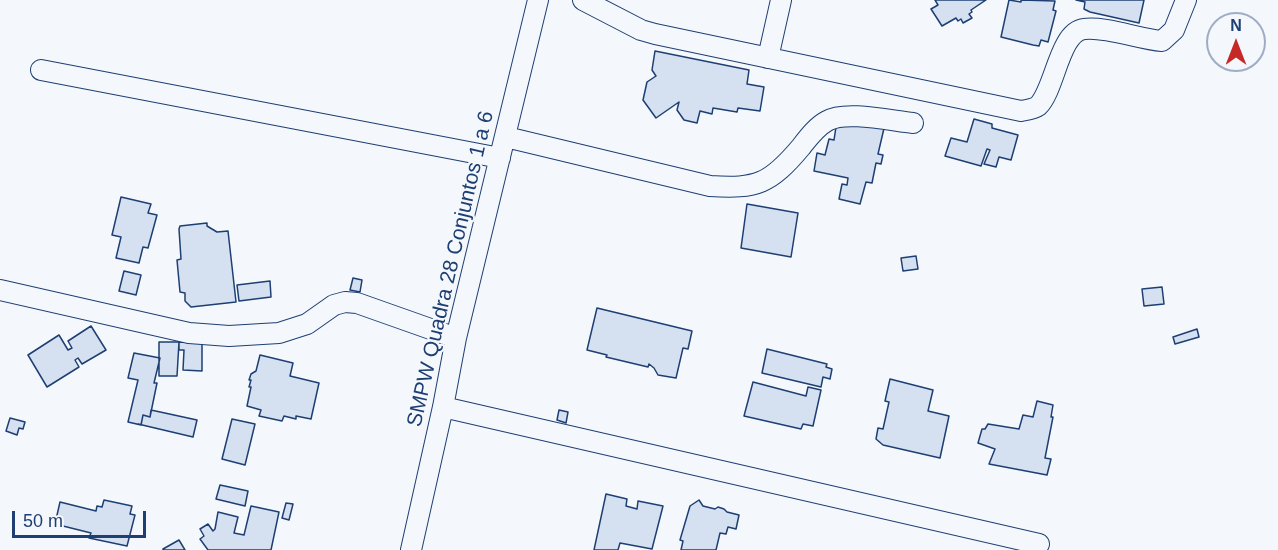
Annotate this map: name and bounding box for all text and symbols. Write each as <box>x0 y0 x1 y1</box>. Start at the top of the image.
north arrow <box>1206 12 1266 72</box>
text: N <box>1230 17 1242 34</box>
street label: SMPW Quadra 28 Conjuntos 1 a 6 <box>402 109 500 429</box>
scale bar <box>15 499 148 537</box>
text: 50 m <box>23 511 63 531</box>

